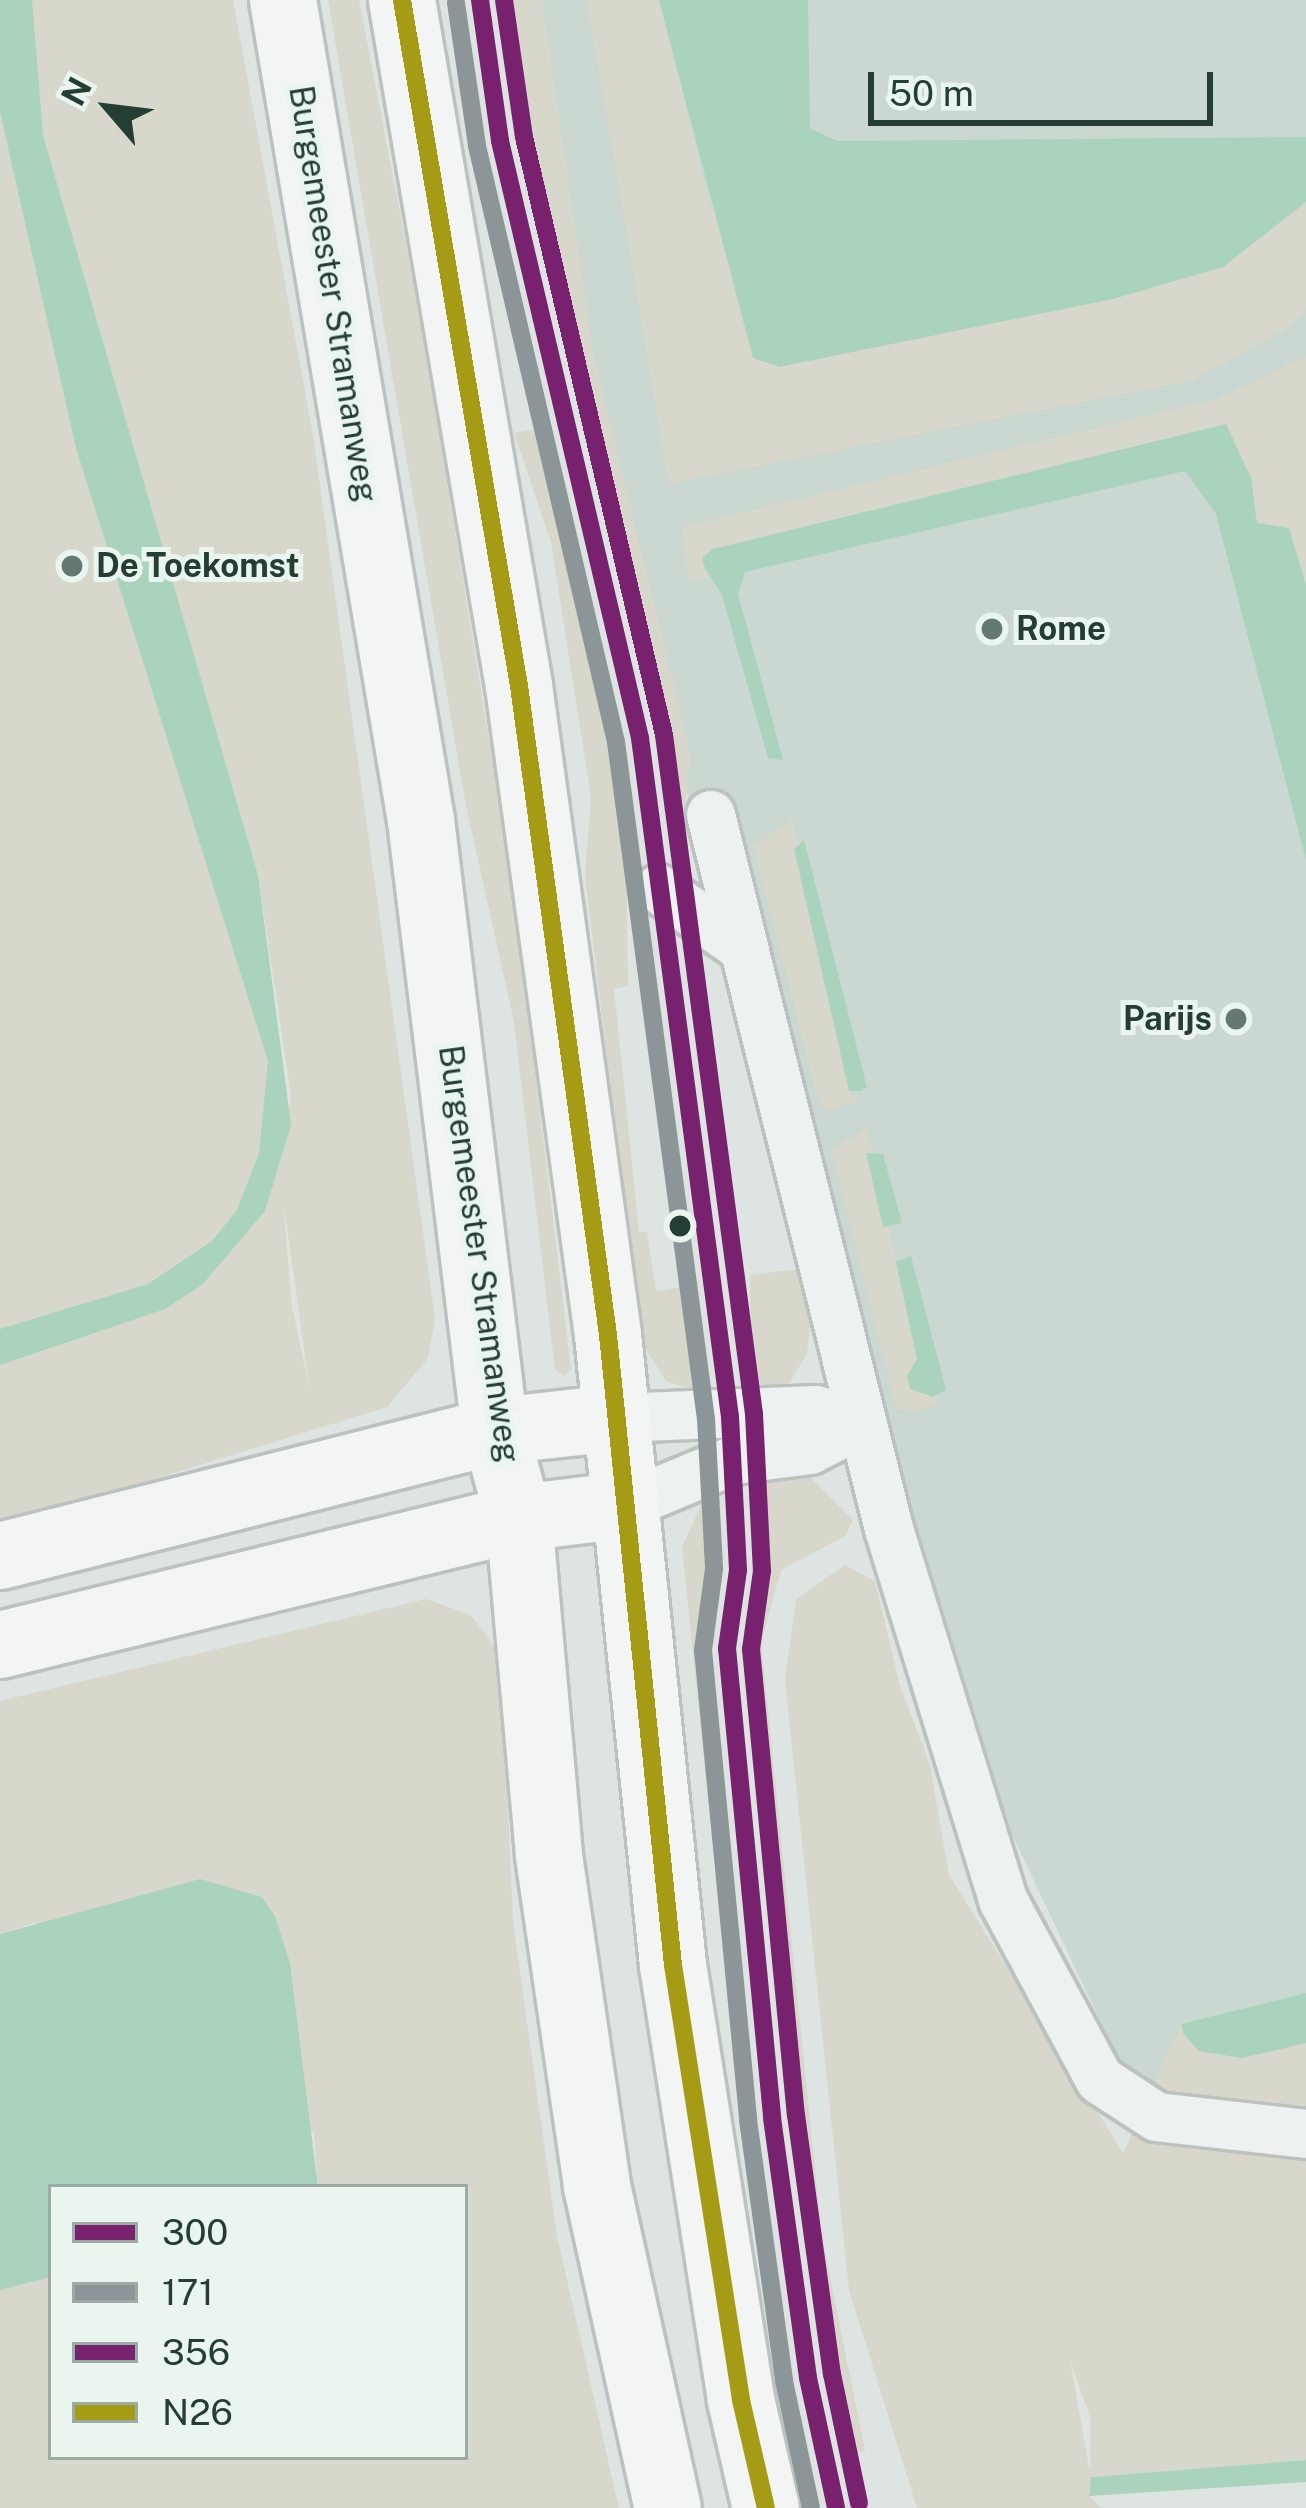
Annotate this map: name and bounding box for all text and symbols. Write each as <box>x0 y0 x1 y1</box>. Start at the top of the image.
north arrow <box>48 48 168 168</box>
scale bar <box>874 48 1219 122</box>
text: N <box>53 71 99 111</box>
text: 50 m <box>889 72 974 114</box>
street label: Burgemeester Stramanweg <box>280 83 386 505</box>
place label: De Toekomst <box>96 546 300 586</box>
marker: De Toekomst <box>59 553 85 579</box>
place label: Rome <box>1016 609 1106 649</box>
marker: Rome <box>979 616 1005 642</box>
place label: Parijs <box>1123 999 1212 1039</box>
marker: Parijs <box>1223 1006 1249 1032</box>
street label: Burgemeester Stramanweg <box>430 1043 528 1465</box>
unlabelled marker <box>669 1215 691 1237</box>
legend <box>48 2184 468 2460</box>
text: 300 <box>162 2211 228 2253</box>
text: 171 <box>162 2271 214 2313</box>
text: 356 <box>162 2331 230 2373</box>
text: N26 <box>162 2391 233 2433</box>

